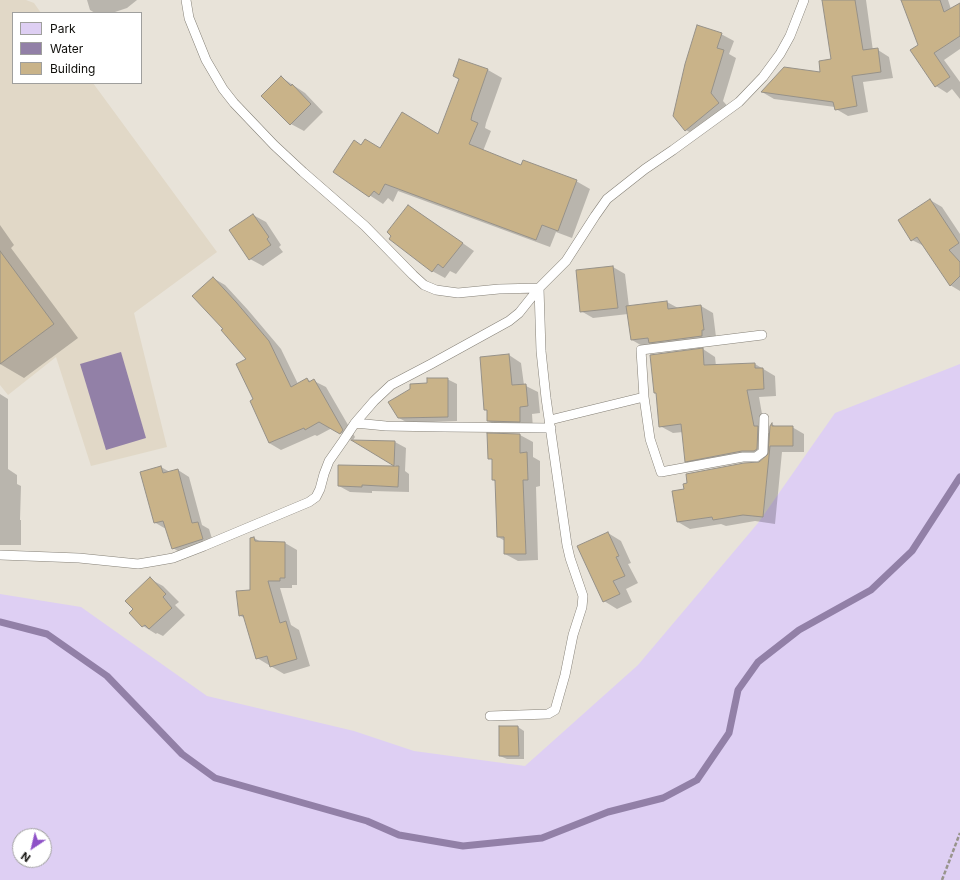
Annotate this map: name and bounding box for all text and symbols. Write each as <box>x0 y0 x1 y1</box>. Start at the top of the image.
legend <box>12 12 142 84</box>
text: Park <box>50 21 76 36</box>
text: Water <box>50 41 83 56</box>
text: Building <box>50 61 95 76</box>
north arrow <box>12 828 52 868</box>
text: N <box>18 849 33 865</box>

